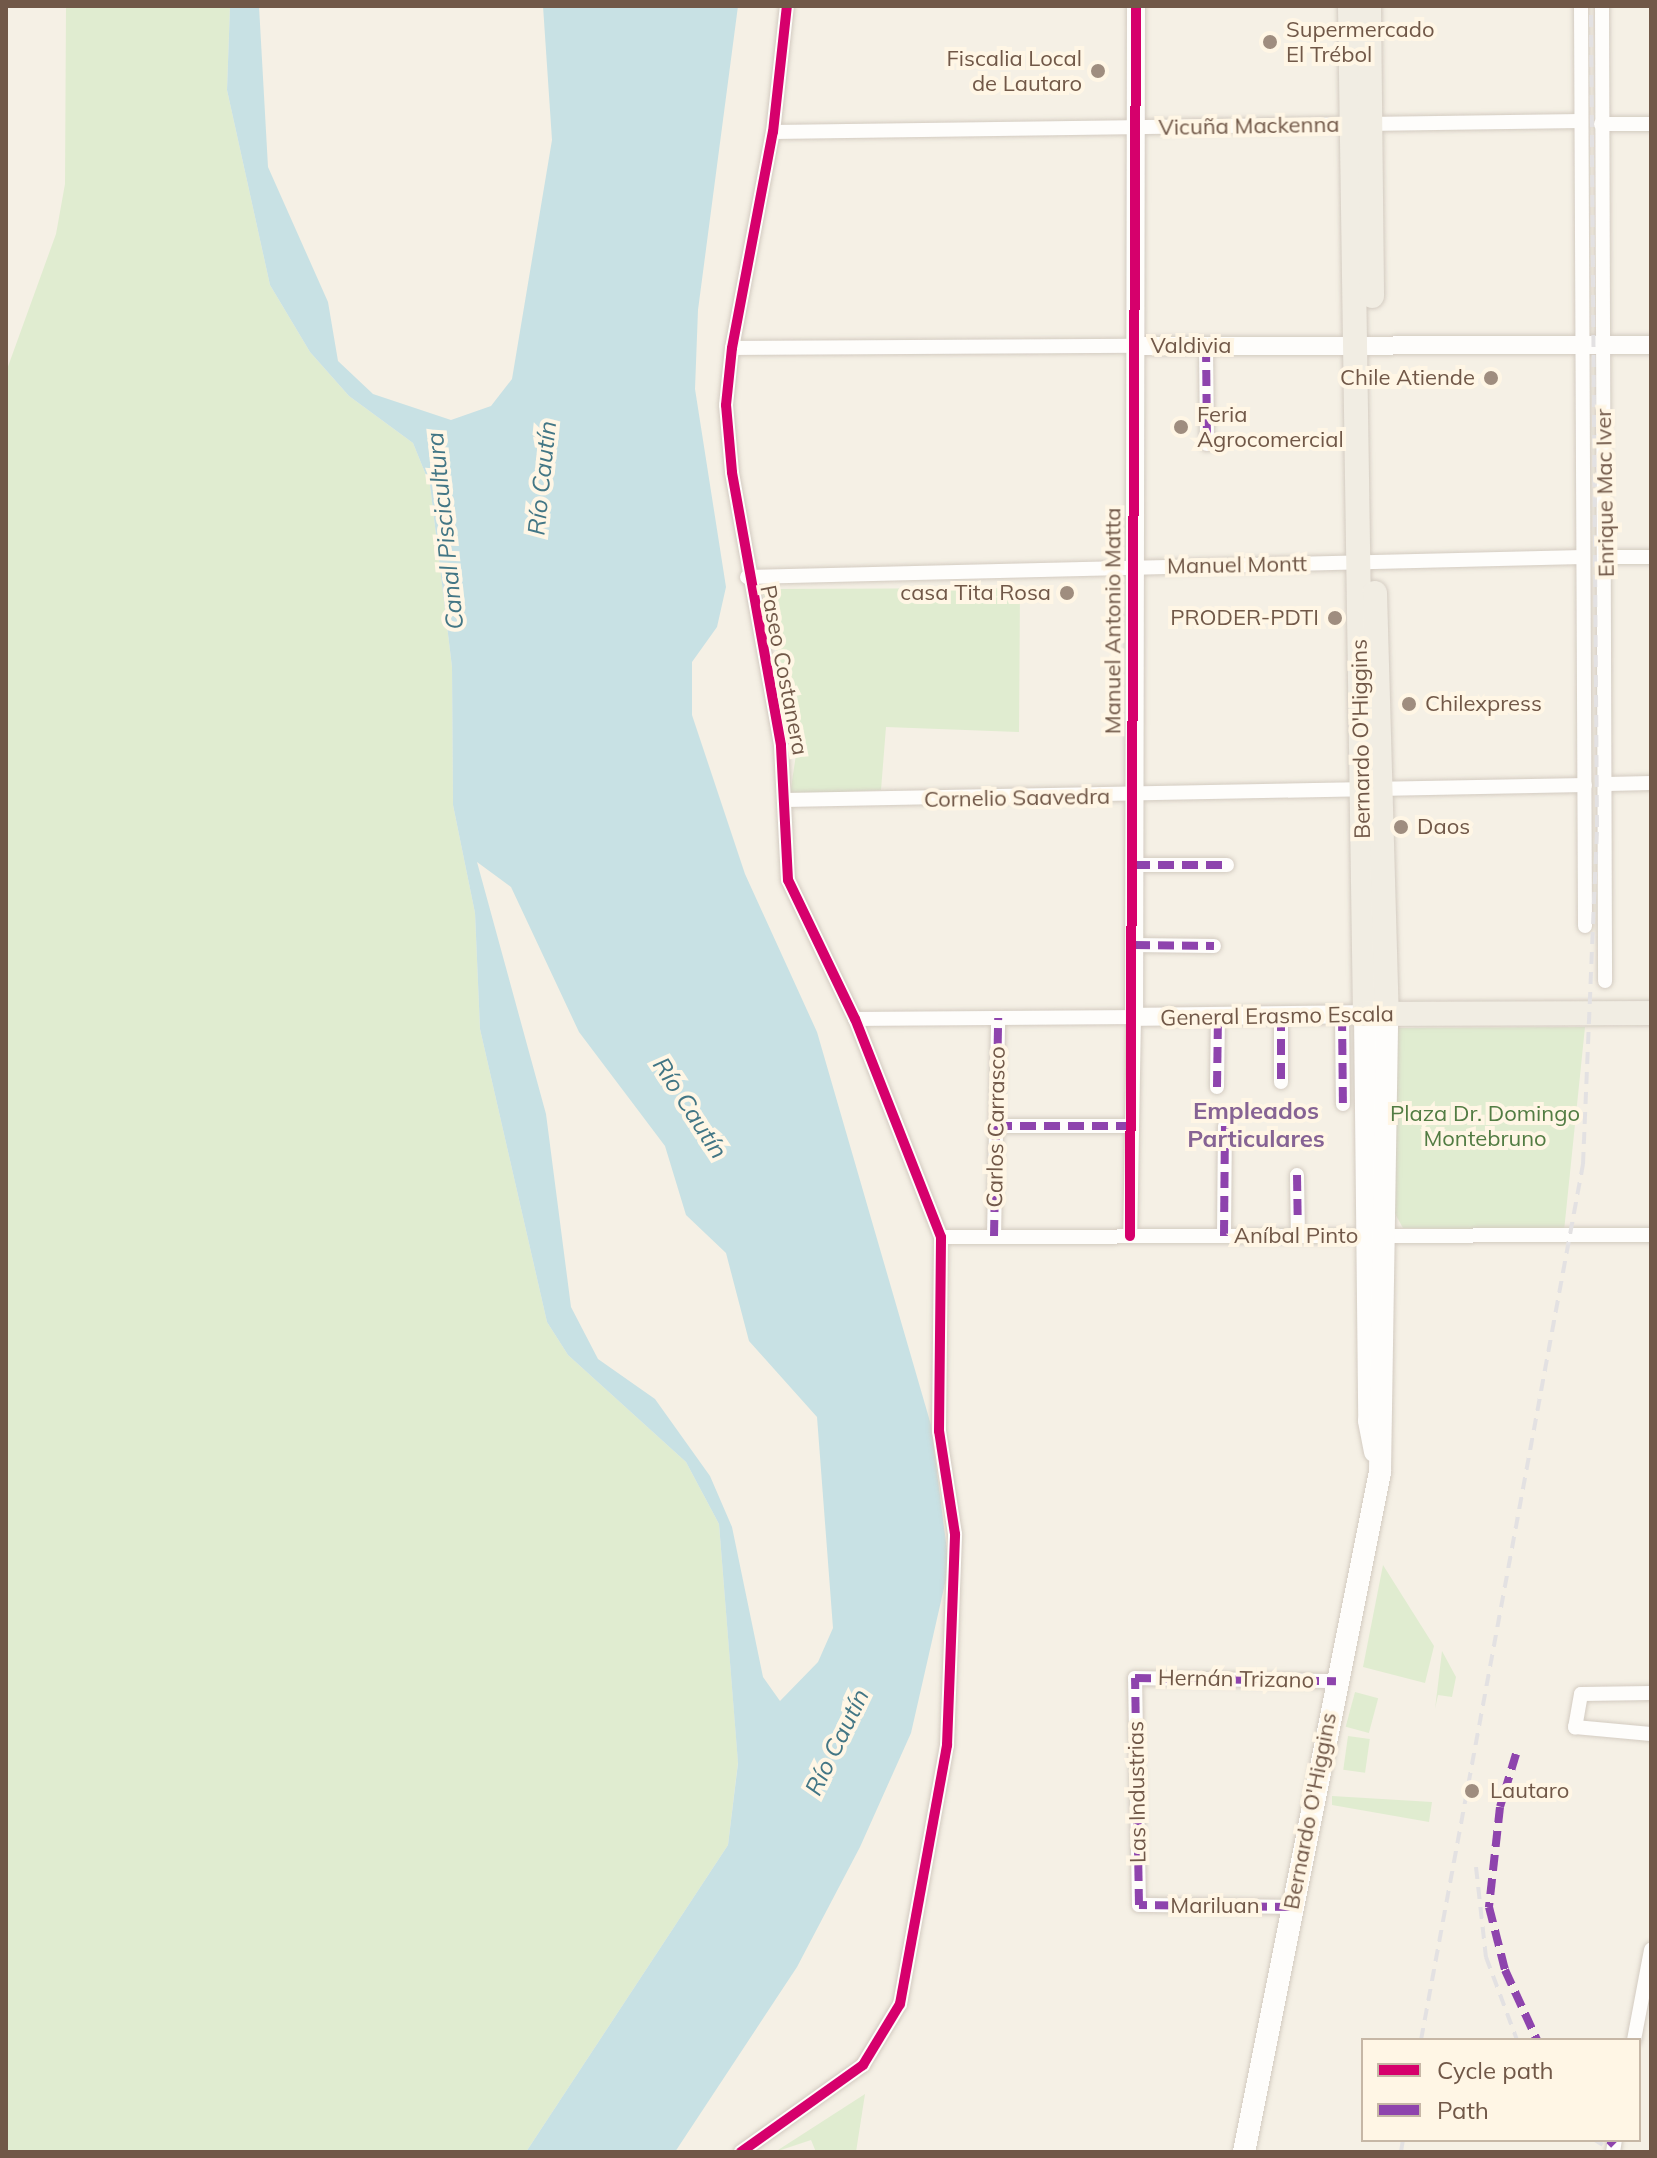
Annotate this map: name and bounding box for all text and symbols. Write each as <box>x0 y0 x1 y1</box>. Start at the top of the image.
place label: Supermercado El Trébol <box>1286 16 1434 68</box>
marker: Supermercado El Trébol <box>1261 33 1279 51</box>
place label: Fiscalia Local de Lautaro <box>946 45 1082 96</box>
marker: Fiscalia Local de Lautaro <box>1089 62 1107 80</box>
street label: Vicuña Mackenna <box>1158 111 1340 141</box>
street label: Valdivia <box>1150 333 1232 359</box>
place label: Chile Atiende <box>1340 365 1475 391</box>
marker: Chile Atiende <box>1482 369 1500 387</box>
place label: Feria Agrocomercial <box>1197 401 1344 452</box>
street label: Enrique Mac Iver <box>1590 409 1620 577</box>
marker: Feria Agrocomercial <box>1172 418 1190 436</box>
water label: Río Cautín <box>522 419 562 537</box>
water label: Canal Piscicultura <box>420 431 470 631</box>
street label: Manuel Antonio Matta <box>1100 508 1126 734</box>
street label: Manuel Montt <box>1167 551 1307 579</box>
place label: casa Tita Rosa <box>900 580 1051 606</box>
street label: Paseo Costanera <box>755 583 813 757</box>
marker: casa Tita Rosa <box>1058 584 1076 602</box>
place label: PRODER-PDTI <box>1170 605 1319 631</box>
marker: PRODER-PDTI <box>1326 609 1344 627</box>
street label: Bernardo O'Higgins <box>1346 639 1376 839</box>
place label: Chilexpress <box>1425 691 1542 717</box>
marker: Chilexpress <box>1400 695 1418 713</box>
street label: Cornelio Saavedra <box>924 783 1110 813</box>
place label: Daos <box>1417 814 1470 840</box>
marker: Daos <box>1392 818 1410 836</box>
street label: General Erasmo Escala <box>1160 1001 1394 1031</box>
street label: Carlos Carrasco <box>981 1046 1011 1208</box>
water label: Río Cautín <box>647 1052 733 1164</box>
district label: Empleados Particulares <box>1187 1097 1325 1153</box>
park label: Plaza Dr. Domingo Montebruno <box>1390 1100 1580 1152</box>
street label: Aníbal Pinto <box>1234 1223 1358 1249</box>
street label: Hernán Trizano <box>1158 1664 1314 1694</box>
water label: Río Cautín <box>799 1684 875 1800</box>
street label: Bernardo O'Higgins <box>1278 1710 1342 1912</box>
street label: Las Industrias <box>1123 1721 1151 1863</box>
place label: Lautaro <box>1490 1778 1569 1804</box>
marker: Lautaro <box>1461 1780 1483 1802</box>
street label: Mariluan <box>1170 1893 1260 1919</box>
legend <box>1361 2038 1641 2142</box>
text: Cycle path <box>1437 2055 1554 2085</box>
text: Path <box>1437 2095 1489 2125</box>

